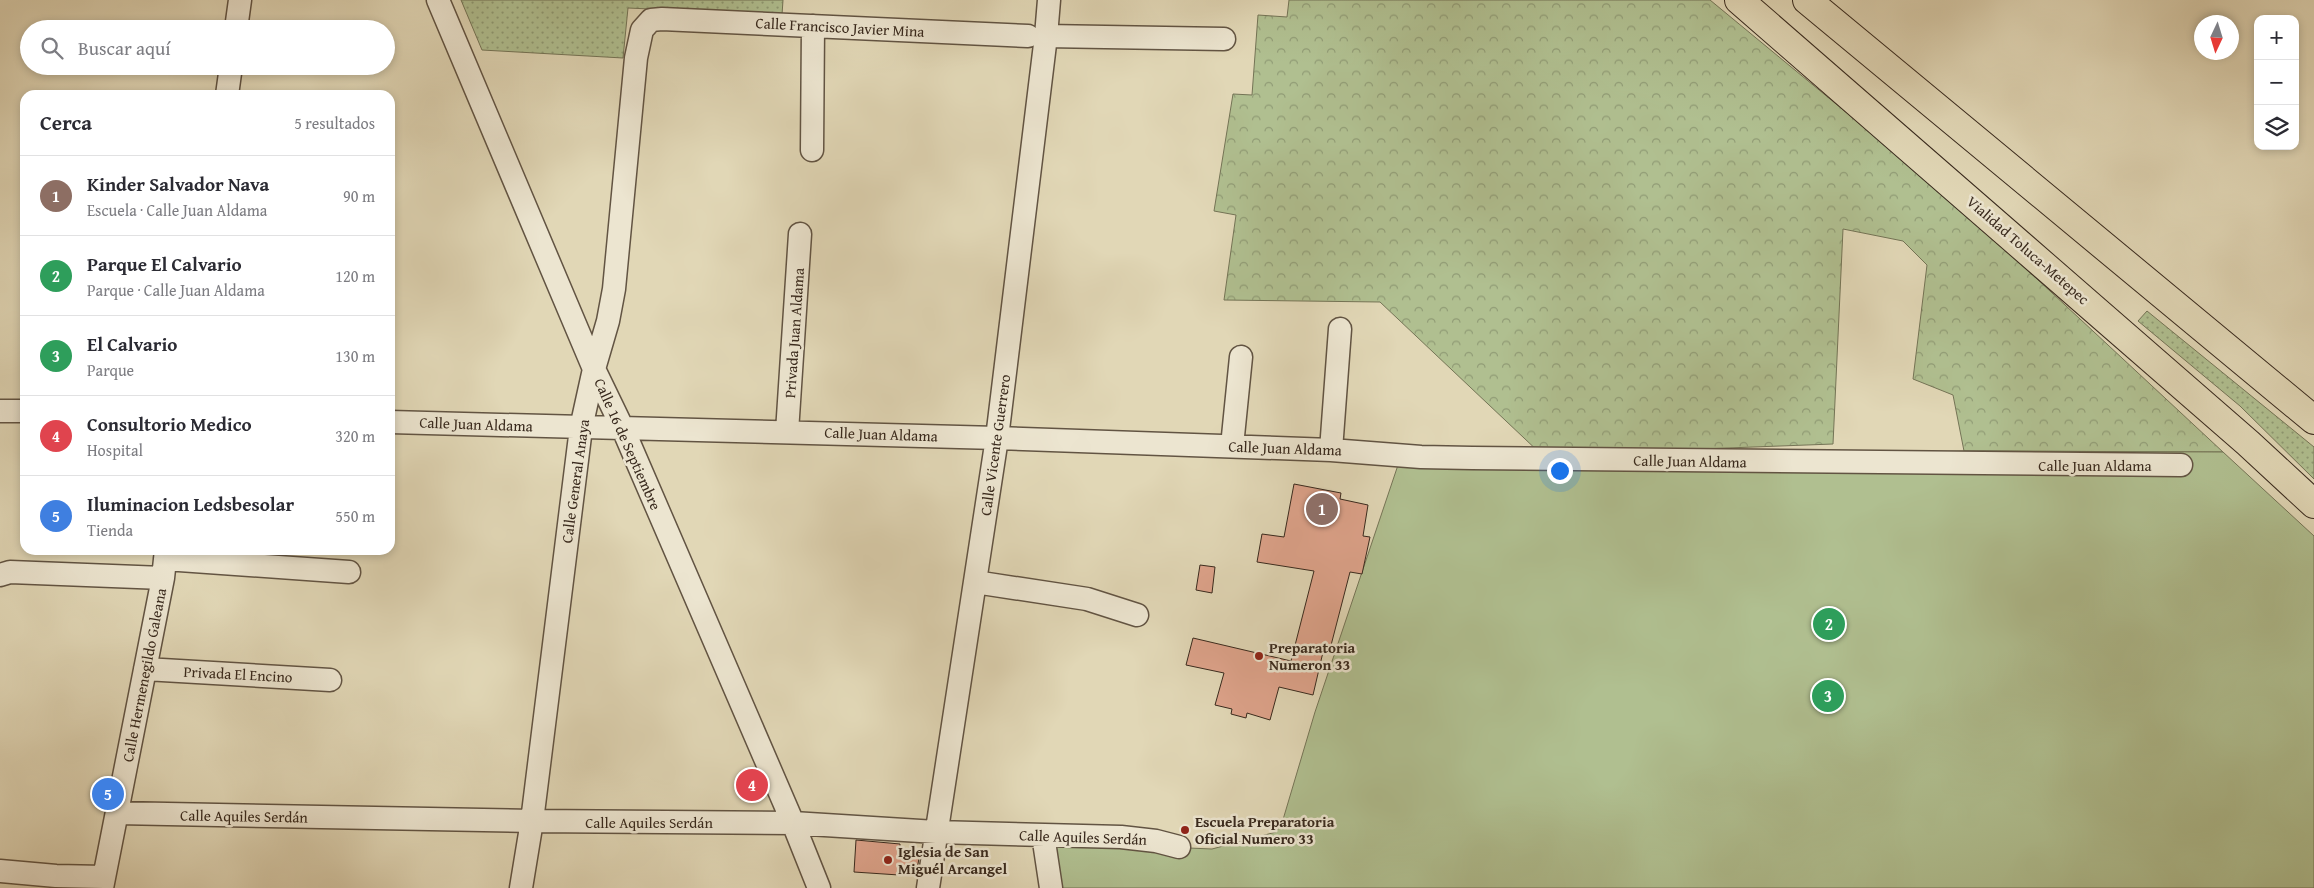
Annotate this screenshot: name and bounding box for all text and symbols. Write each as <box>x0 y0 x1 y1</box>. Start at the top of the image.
street label: Calle Francisco Javier Mina <box>755 12 925 42</box>
north arrow <box>2194 15 2239 60</box>
map controls <box>2254 15 2299 150</box>
button: + <box>2254 15 2299 60</box>
search box <box>20 20 395 75</box>
icon: search <box>38 34 66 62</box>
text: Buscar aquí <box>78 34 171 62</box>
button: − <box>2254 60 2299 105</box>
button: layers <box>2254 105 2299 150</box>
text: Cerca <box>40 107 92 138</box>
text: 5 resultados <box>294 111 375 135</box>
text: Kinder Salvador Nava <box>87 170 269 198</box>
text: 1 <box>52 184 60 208</box>
text: 90 m <box>343 184 375 208</box>
street label: Vialidad Toluca-Metepec <box>1962 191 2094 309</box>
text: Escuela · Calle Juan Aldama <box>87 198 267 222</box>
text: Parque El Calvario <box>87 250 242 278</box>
text: 2 <box>52 264 60 288</box>
text: 120 m <box>335 264 375 288</box>
street label: Privada Juan Aldama <box>779 267 809 399</box>
text: Parque · Calle Juan Aldama <box>87 278 265 302</box>
text: El Calvario <box>87 330 177 358</box>
text: 3 <box>52 344 60 368</box>
text: 130 m <box>335 344 375 368</box>
text: Parque <box>87 358 134 382</box>
street label: Calle Vicente Guerrero <box>975 373 1015 517</box>
street label: Calle 16 de Septiembre <box>590 375 666 513</box>
text: Consultorio Medico <box>87 410 252 438</box>
street label: Calle Juan Aldama <box>419 412 533 436</box>
street label: Calle General Anaya <box>556 418 594 544</box>
street label: Calle Juan Aldama <box>824 422 938 446</box>
text: 4 <box>52 424 60 448</box>
text: 320 m <box>335 424 375 448</box>
street label: Calle Juan Aldama <box>1228 436 1342 460</box>
text: Hospital <box>87 438 143 462</box>
street label: Calle Juan Aldama <box>1633 450 1747 472</box>
street label: Calle Juan Aldama <box>2038 455 2152 476</box>
your location <box>1547 458 1573 484</box>
text: Iluminacion Ledsbesolar <box>87 490 294 518</box>
pin: 1 <box>1306 490 1338 528</box>
text: 5 <box>52 504 60 528</box>
text: 550 m <box>335 504 375 528</box>
text: Tienda <box>87 518 133 542</box>
street label: Calle Hermenegildo Galeana <box>117 586 171 764</box>
pin: 2 <box>1813 605 1845 643</box>
place label: Preparatoria Numeron 33 <box>1269 637 1356 675</box>
marker: Preparatoria Numeron 33 <box>1253 650 1265 662</box>
street label: Privada El Encino <box>183 661 293 687</box>
pin: 3 <box>1812 677 1844 715</box>
pin: 4 <box>736 766 768 804</box>
pin: 5 <box>92 775 124 813</box>
street label: Calle Aquiles Serdán <box>180 804 309 828</box>
place label: Escuela Preparatoria Oficial Numero 33 <box>1195 811 1335 849</box>
street label: Calle Aquiles Serdán <box>585 812 713 833</box>
street label: Calle Aquiles Serdán <box>1019 824 1148 850</box>
marker: Escuela Preparatoria Oficial Numero 33 <box>1179 824 1191 836</box>
place label: Iglesia de San Miguél Arcangel <box>898 841 1007 879</box>
marker: Iglesia de San Miguél Arcangel <box>882 854 894 866</box>

